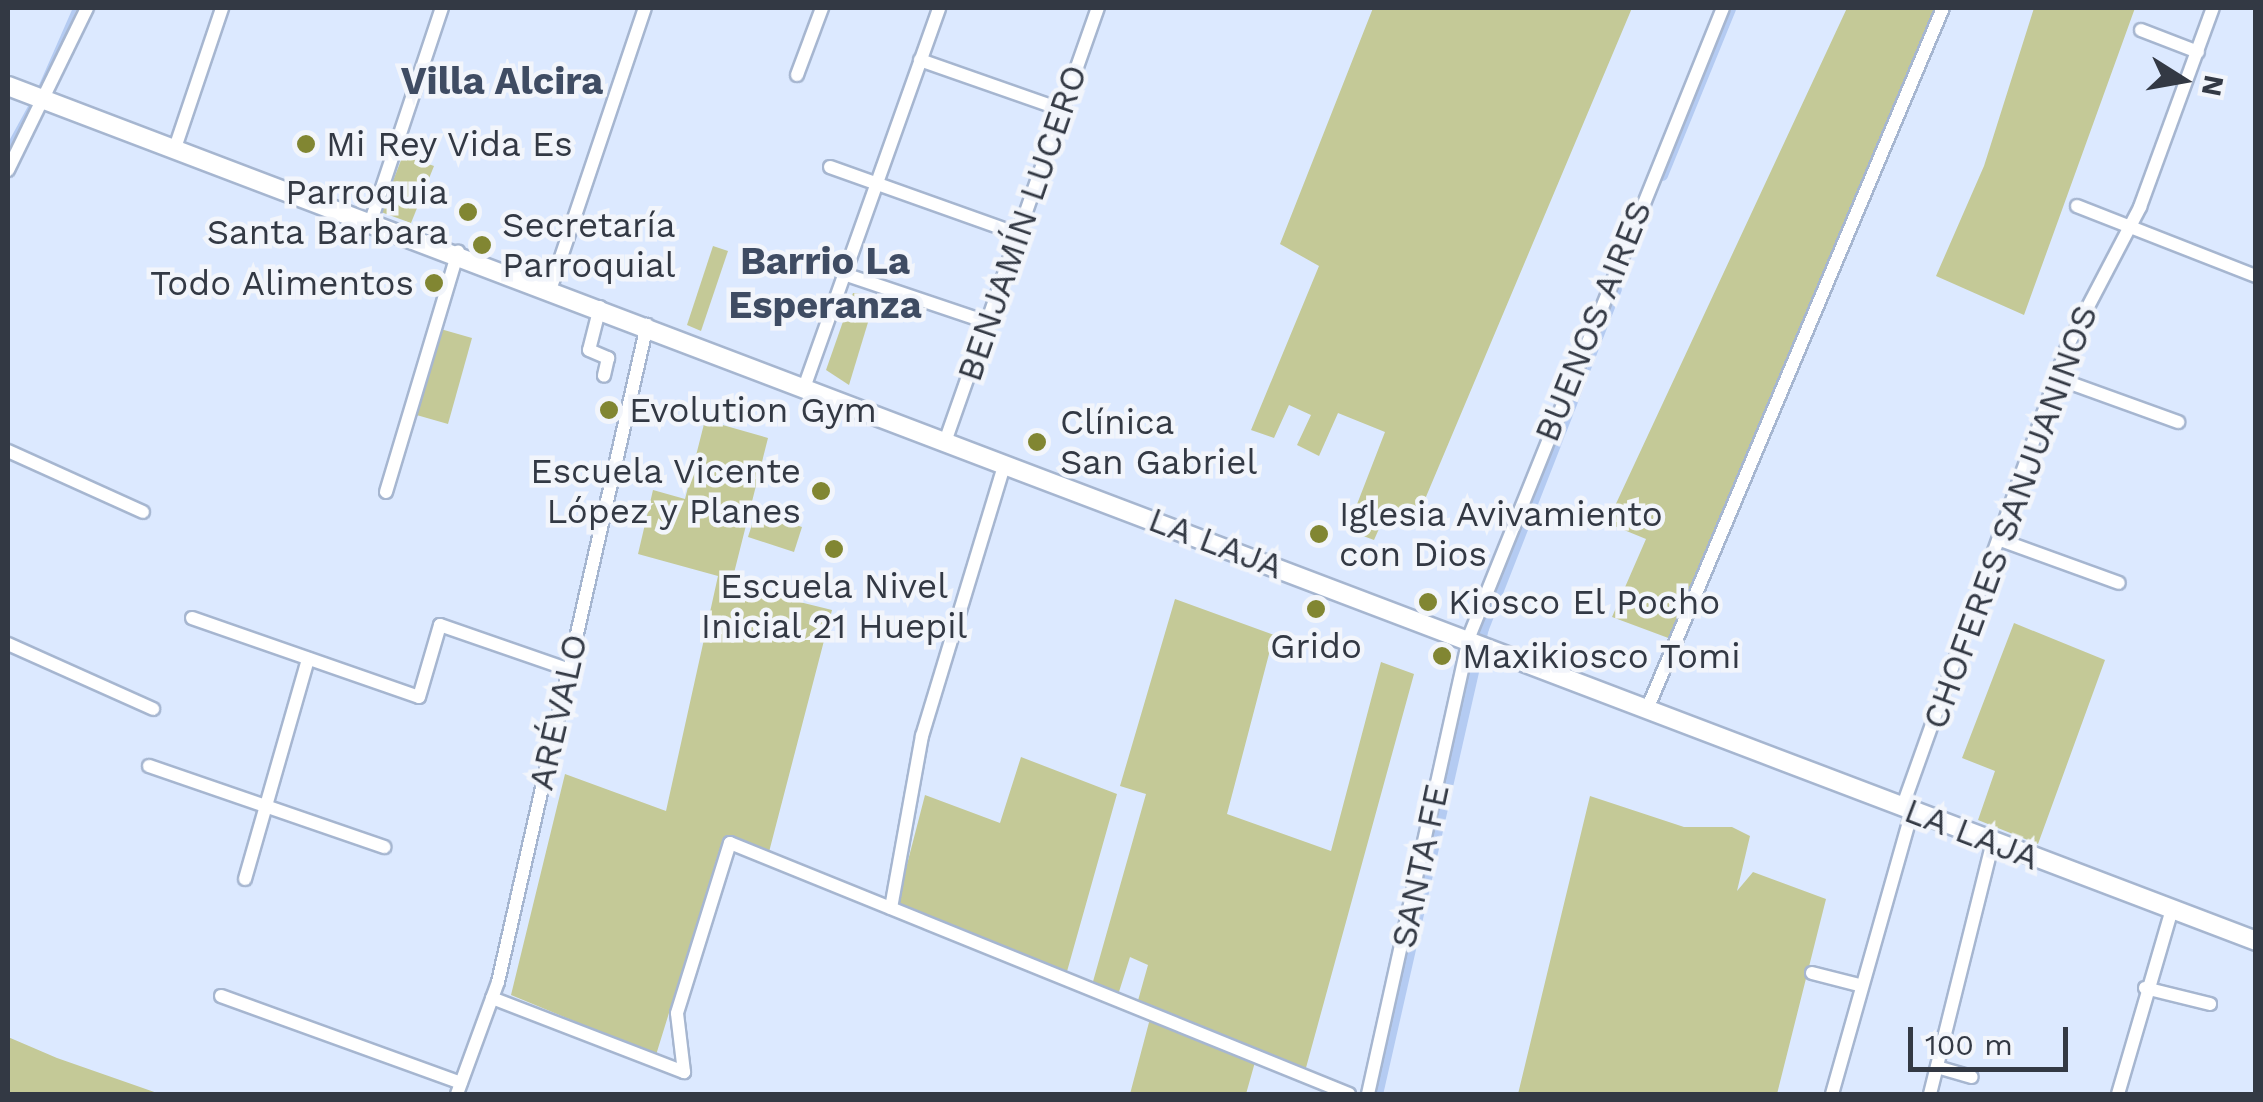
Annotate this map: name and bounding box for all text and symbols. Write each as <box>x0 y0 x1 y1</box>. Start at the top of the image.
north arrow <box>2133 30 2233 130</box>
district label: Villa Alcira <box>400 59 604 105</box>
street label: BENJAMÍN LUCERO <box>948 59 1096 387</box>
text: N <box>2195 72 2231 99</box>
place label: Mi Rey Vida Es <box>326 123 576 165</box>
marker: Mi Rey Vida Es <box>295 133 317 155</box>
place label: Parroquia Santa Barbara <box>206 171 448 253</box>
street label: BUENOS AIRES <box>1525 194 1661 448</box>
marker: Parroquia Santa Barbara <box>457 201 479 223</box>
place label: Secretaría Parroquial <box>502 204 676 286</box>
marker: Secretaría Parroquial <box>471 234 493 256</box>
district label: Barrio La Esperanza <box>728 239 922 328</box>
place label: Todo Alimentos <box>149 262 414 304</box>
marker: Todo Alimentos <box>423 272 445 294</box>
street label: CHOFERES SANJUANINOS <box>1914 299 2106 735</box>
place label: Evolution Gym <box>629 389 877 431</box>
marker: Evolution Gym <box>598 399 620 421</box>
place label: Clínica San Gabriel <box>1060 401 1257 483</box>
marker: Clínica San Gabriel <box>1024 429 1050 455</box>
place label: Escuela Vicente López y Planes <box>528 450 801 532</box>
marker: Escuela Vicente López y Planes <box>810 480 832 502</box>
place label: Iglesia Avivamiento con Dios <box>1339 493 1665 575</box>
street label: LA LAJA <box>1142 498 1290 588</box>
marker: Iglesia Avivamiento con Dios <box>1308 523 1330 545</box>
marker: Escuela Nivel Inicial 21 Huepil <box>823 538 845 560</box>
place label: Escuela Nivel Inicial 21 Huepil <box>700 565 968 647</box>
place label: Kiosco El Pocho <box>1448 581 1722 623</box>
marker: Kiosco El Pocho <box>1417 591 1439 613</box>
marker: Grido <box>1305 598 1327 620</box>
place label: Grido <box>1270 625 1362 667</box>
street label: ARÉVALO <box>520 630 596 794</box>
place label: Maxikiosco Tomi <box>1462 635 1742 677</box>
marker: Maxikiosco Tomi <box>1431 645 1453 667</box>
street label: SANTA FE <box>1382 780 1458 952</box>
street label: LA LAJA <box>1898 789 2046 879</box>
scale bar <box>1913 1007 2073 1069</box>
text: 100 m <box>1925 1027 2013 1062</box>

